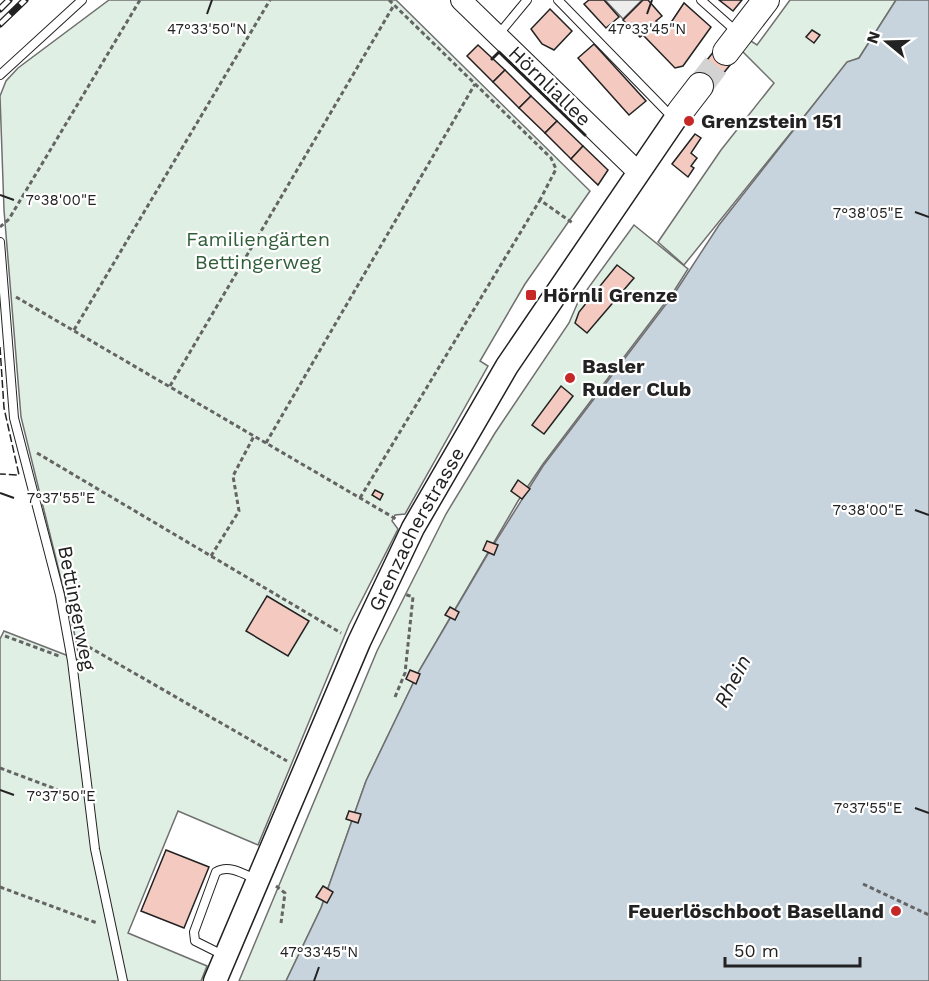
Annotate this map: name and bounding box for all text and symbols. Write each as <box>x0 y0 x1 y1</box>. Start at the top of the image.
north arrow <box>857 12 917 72</box>
text: 47°33'50"N <box>167 20 247 38</box>
text: 47°33'45"N <box>608 20 686 38</box>
text: N <box>862 29 884 46</box>
street label: Hörnliallee <box>504 41 596 131</box>
place label: Grenzstein 151 <box>701 109 842 133</box>
marker: Grenzstein 151 <box>682 114 696 128</box>
text: 7°38'00"E <box>25 191 97 209</box>
text: 7°38'05"E <box>833 204 903 222</box>
park label: Familiengärten Bettingerweg <box>186 227 330 274</box>
place label: Hörnli Grenze <box>543 283 678 307</box>
marker: Hörnli Grenze <box>524 288 538 302</box>
place label: Basler Ruder Club <box>582 354 691 401</box>
marker: Basler Ruder Club <box>563 371 577 385</box>
street label: Grenzacherstrasse <box>363 443 469 615</box>
text: 7°37'55"E <box>27 489 95 507</box>
text: 7°38'00"E <box>832 501 904 519</box>
street label: Bettingerweg <box>53 544 101 673</box>
water label: Rhein <box>708 650 756 712</box>
text: 7°37'50"E <box>26 787 96 805</box>
text: 7°37'55"E <box>834 799 902 817</box>
place label: Feuerlöschboot Baselland <box>628 899 884 923</box>
marker: Feuerlöschboot Baselland <box>889 904 903 918</box>
scale bar <box>725 930 860 968</box>
text: 50 m <box>734 940 779 961</box>
text: 47°33'45"N <box>280 943 358 961</box>

